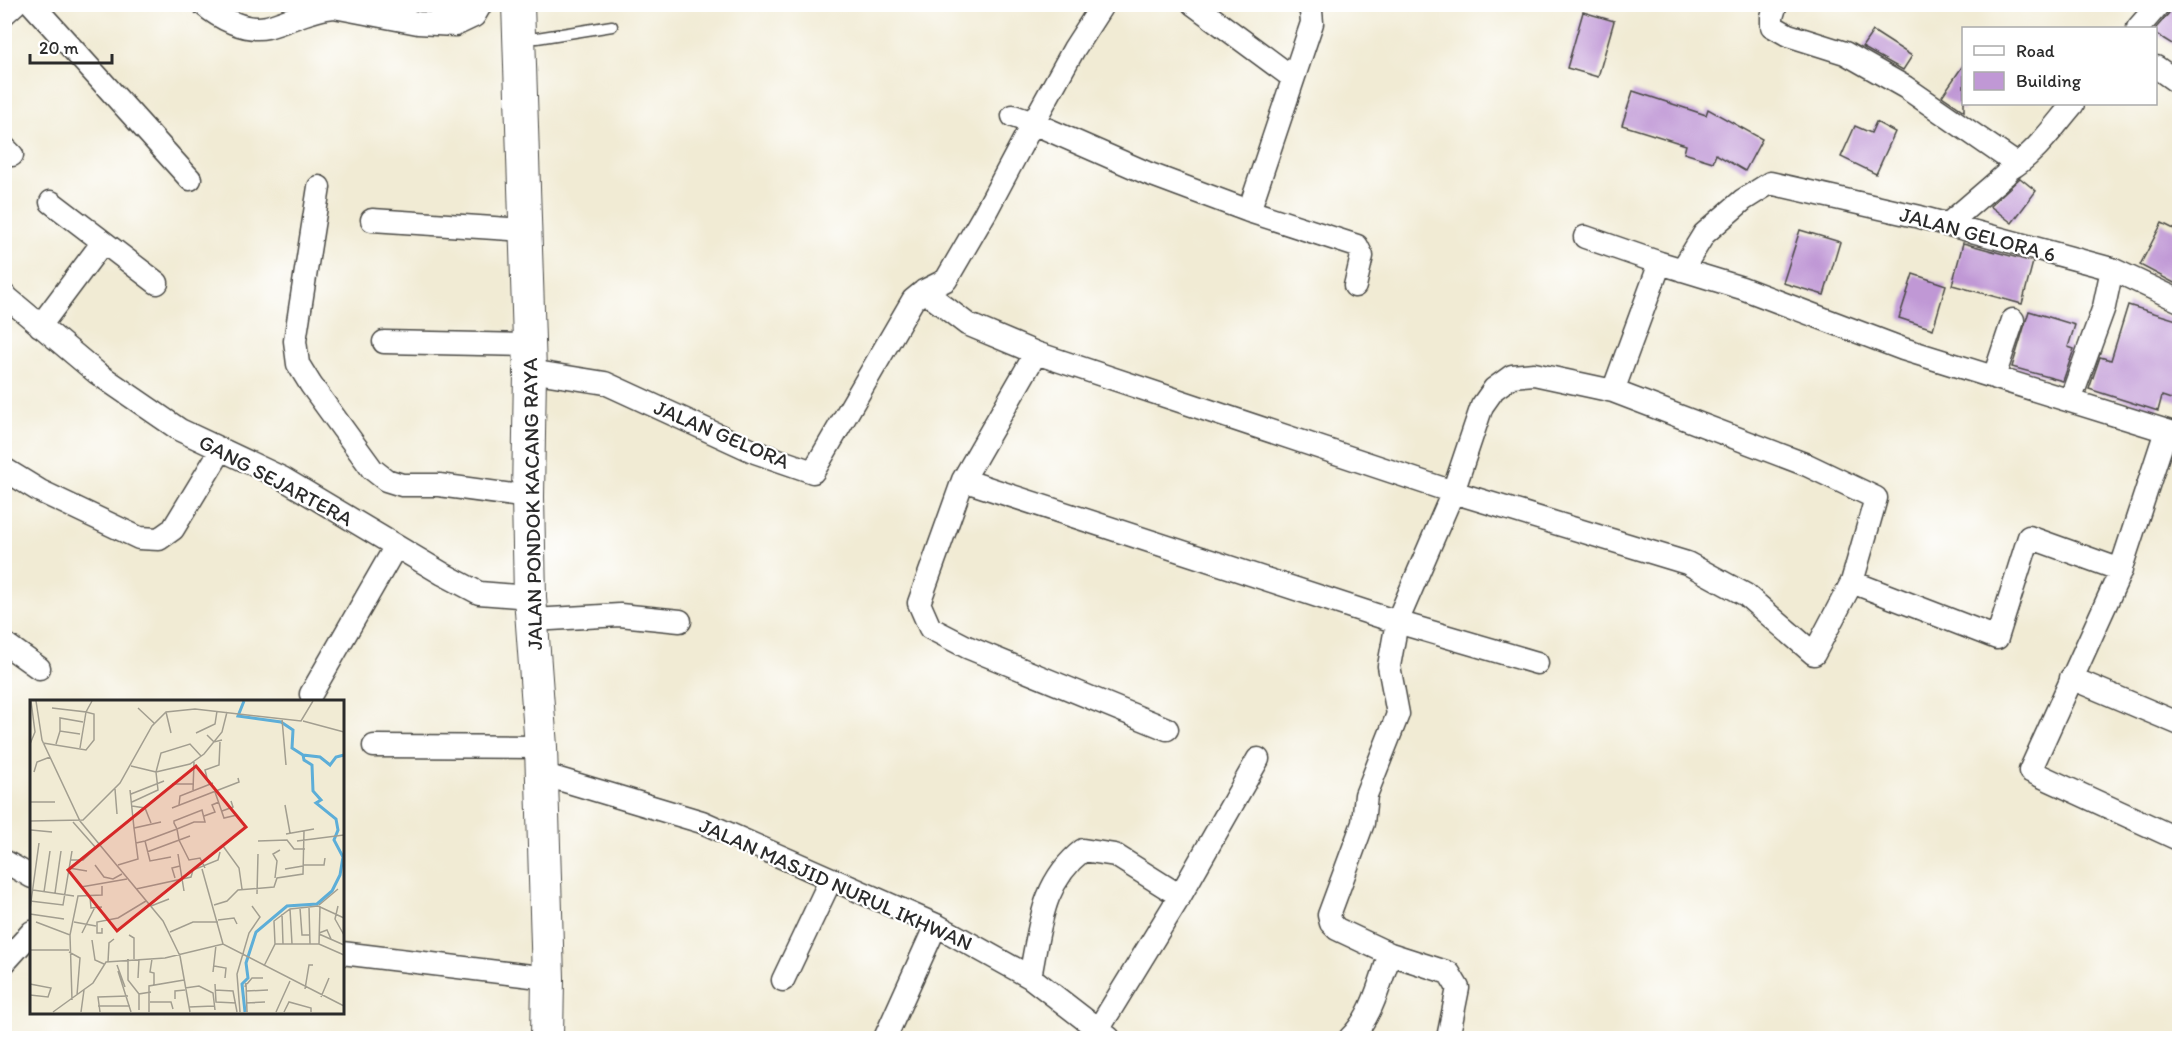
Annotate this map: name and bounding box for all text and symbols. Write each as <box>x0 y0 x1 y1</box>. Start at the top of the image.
scale bar <box>30 27 112 65</box>
legend <box>1962 27 2157 105</box>
text: 20 m <box>39 37 79 59</box>
text: Road <box>2016 40 2055 62</box>
text: Building <box>2016 70 2082 92</box>
street label: JALAN GELORA 6 <box>1897 201 2059 267</box>
street label: JALAN PONDOK KACANG RAYA <box>517 357 547 650</box>
street label: JALAN GELORA <box>651 394 794 474</box>
street label: GANG SEJARTERA <box>195 429 358 531</box>
inset map <box>30 700 344 1013</box>
street label: JALAN MASJID NURUL IKHWAN <box>696 812 976 956</box>

